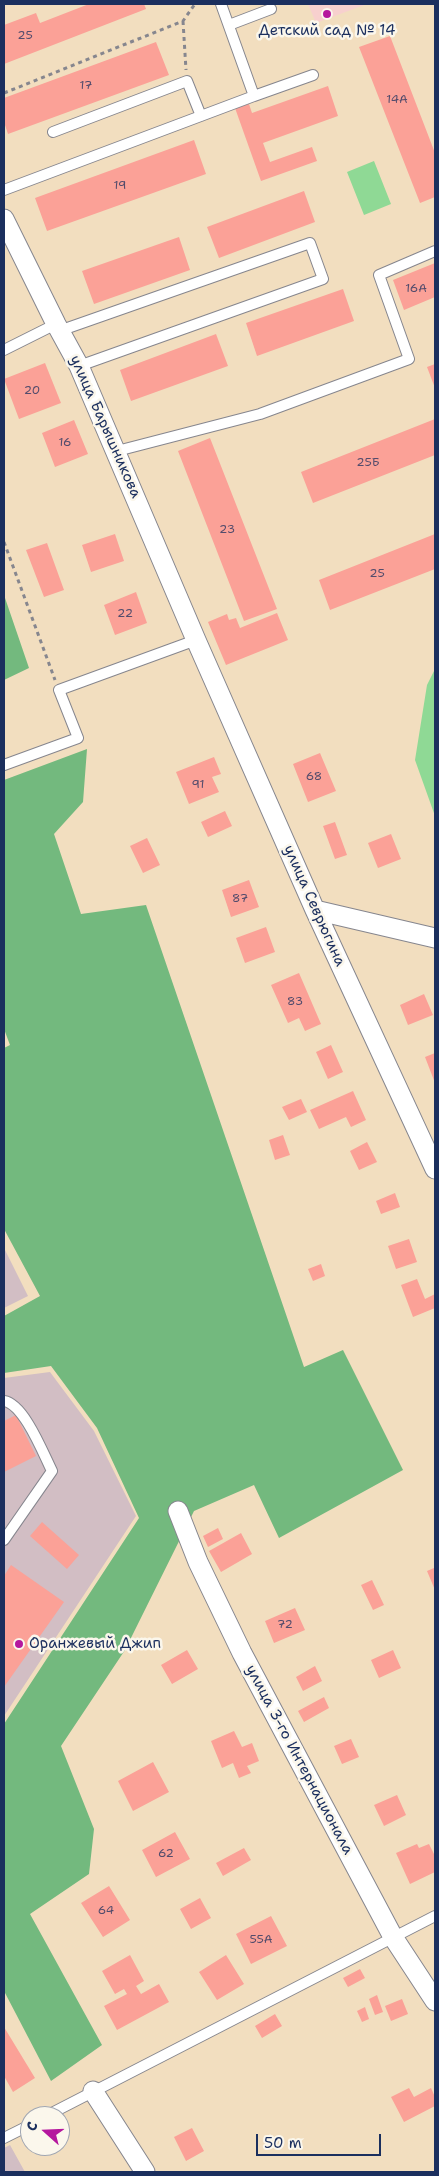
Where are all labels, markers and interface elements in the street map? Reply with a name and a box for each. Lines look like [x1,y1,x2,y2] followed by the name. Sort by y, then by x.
[321,8,333,20] marker: Детский сад № 14
[259,22,395,40] place label: Детский сад № 14
[17,29,33,43] house number: 25
[80,79,92,93] house number: 17
[386,93,408,107] house number: 14А
[114,179,126,193] house number: 19
[405,282,427,296] house number: 16А
[65,353,145,501] street label: улица Барышникова
[24,384,40,398] house number: 20
[58,436,72,450] house number: 16
[356,456,380,470] house number: 25Б
[219,523,235,537] house number: 23
[369,567,385,581] house number: 25
[117,607,133,621] house number: 22
[306,770,322,784] house number: 68
[191,778,205,792] house number: 91
[279,843,349,969] street label: улица Севрюгина
[232,892,248,906] house number: 87
[287,995,303,1009] house number: 83
[277,1618,293,1632] house number: 72
[29,1635,161,1653] place label: Оранжевый Джип
[13,1638,25,1650] marker: Оранжевый Джип
[241,1662,357,1858] street label: улица 3-го Интернационала
[158,1847,174,1861] house number: 62
[98,1904,114,1918] house number: 64
[249,1933,273,1947] house number: 55А
[20,2106,70,2156] north arrow
[22,2119,42,2133] text: С
[259,2124,384,2156] scale bar
[264,2133,302,2153] text: 50 m

